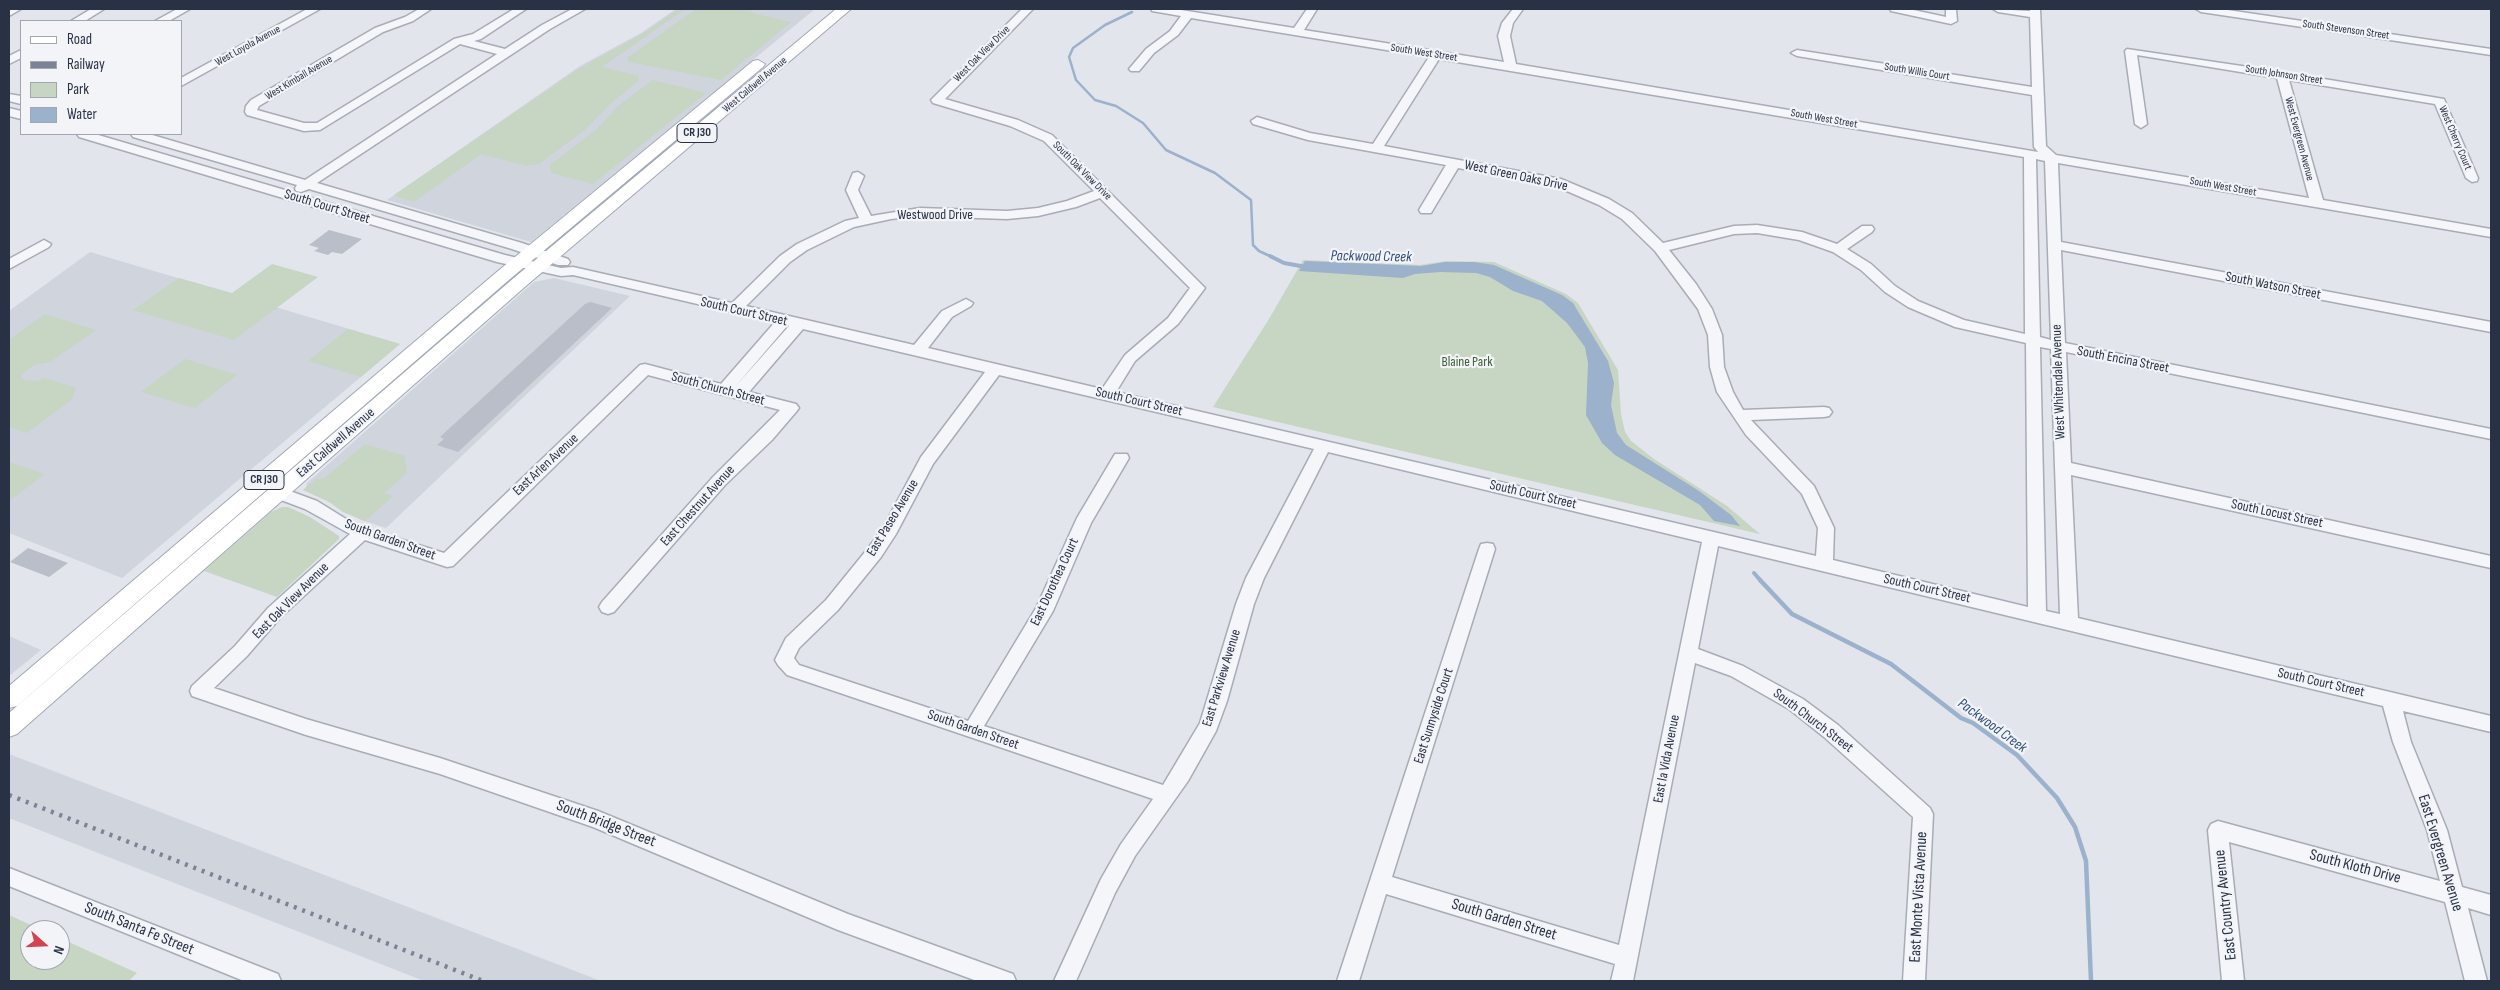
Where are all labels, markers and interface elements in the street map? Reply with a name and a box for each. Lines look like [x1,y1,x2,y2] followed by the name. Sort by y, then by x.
[2302,17,2390,43] street label: South Stevenson Street
[20,20,182,135] legend
[213,23,283,69] street label: West Loyola Avenue
[951,23,1013,85] street label: West Oak View Drive
[67,30,92,49] text: Road
[1390,41,1458,65] street label: South West Street
[263,53,335,103] street label: West Kimball Avenue
[720,54,790,116] street label: West Caldwell Avenue
[67,55,105,74] text: Railway
[1883,60,1951,84] street label: South Willis Court
[2244,62,2324,88] street label: South Johnson Street
[67,80,89,99] text: Park
[2281,96,2317,182] street label: West Evergreen Avenue
[2436,104,2474,172] street label: West Cherry Court
[67,105,97,124] text: Water
[1790,107,1858,131] street label: South West Street
[677,124,717,142] road number: CR J30
[1050,139,1114,203] street label: South Oak View Drive
[1463,157,1569,195] street label: West Green Oaks Drive
[2189,175,2257,199] street label: South West Street
[282,186,372,228] street label: South Court Street
[897,207,973,223] street label: Westwood Drive
[1330,247,1412,267] water label: Packwood Creek
[2224,268,2322,304] street label: South Watson Street
[699,294,789,330] street label: South Court Street
[2049,324,2069,440] street label: West Whitendale Avenue
[2076,343,2170,377] street label: South Encina Street
[1441,354,1493,370] park label: Blaine Park
[669,368,767,410] street label: South Church Street
[1094,384,1184,420] street label: South Court Street
[294,405,378,481] street label: East Caldwell Avenue
[510,430,582,500] street label: East Arlen Avenue
[657,462,739,550] street label: East Chestnut Avenue
[244,470,284,490] road number: CR J30
[864,477,922,559] street label: East Paseo Avenue
[1488,477,1578,513] street label: South Court Street
[2230,496,2324,532] street label: South Locust Street
[342,516,438,564] street label: South Garden Street
[1027,535,1083,629] street label: East Dorothea Court
[249,559,333,643] street label: East Oak View Avenue
[1882,571,1972,607] street label: South Court Street
[1199,627,1245,729] street label: East Parkview Avenue
[2276,665,2366,701] street label: South Court Street
[1411,666,1457,766] street label: East Sunnyside Court
[1770,685,1856,757] street label: South Church Street
[1954,695,2030,757] water label: Packwood Creek
[925,707,1021,753] street label: South Garden Street
[1650,714,1684,804] street label: East la Vida Avenue
[2413,792,2467,914] street label: East Evergreen Avenue
[554,796,658,852] street label: South Bridge Street
[1906,831,1932,963] street label: East Monte Vista Avenue
[2307,846,2403,888] street label: South Kloth Drive
[2211,849,2241,961] street label: East Country Avenue
[1449,895,1559,945] street label: South Garden Street
[81,898,197,960] street label: South Santa Fe Street
[20,920,70,970] north arrow
[49,944,68,956] text: N

